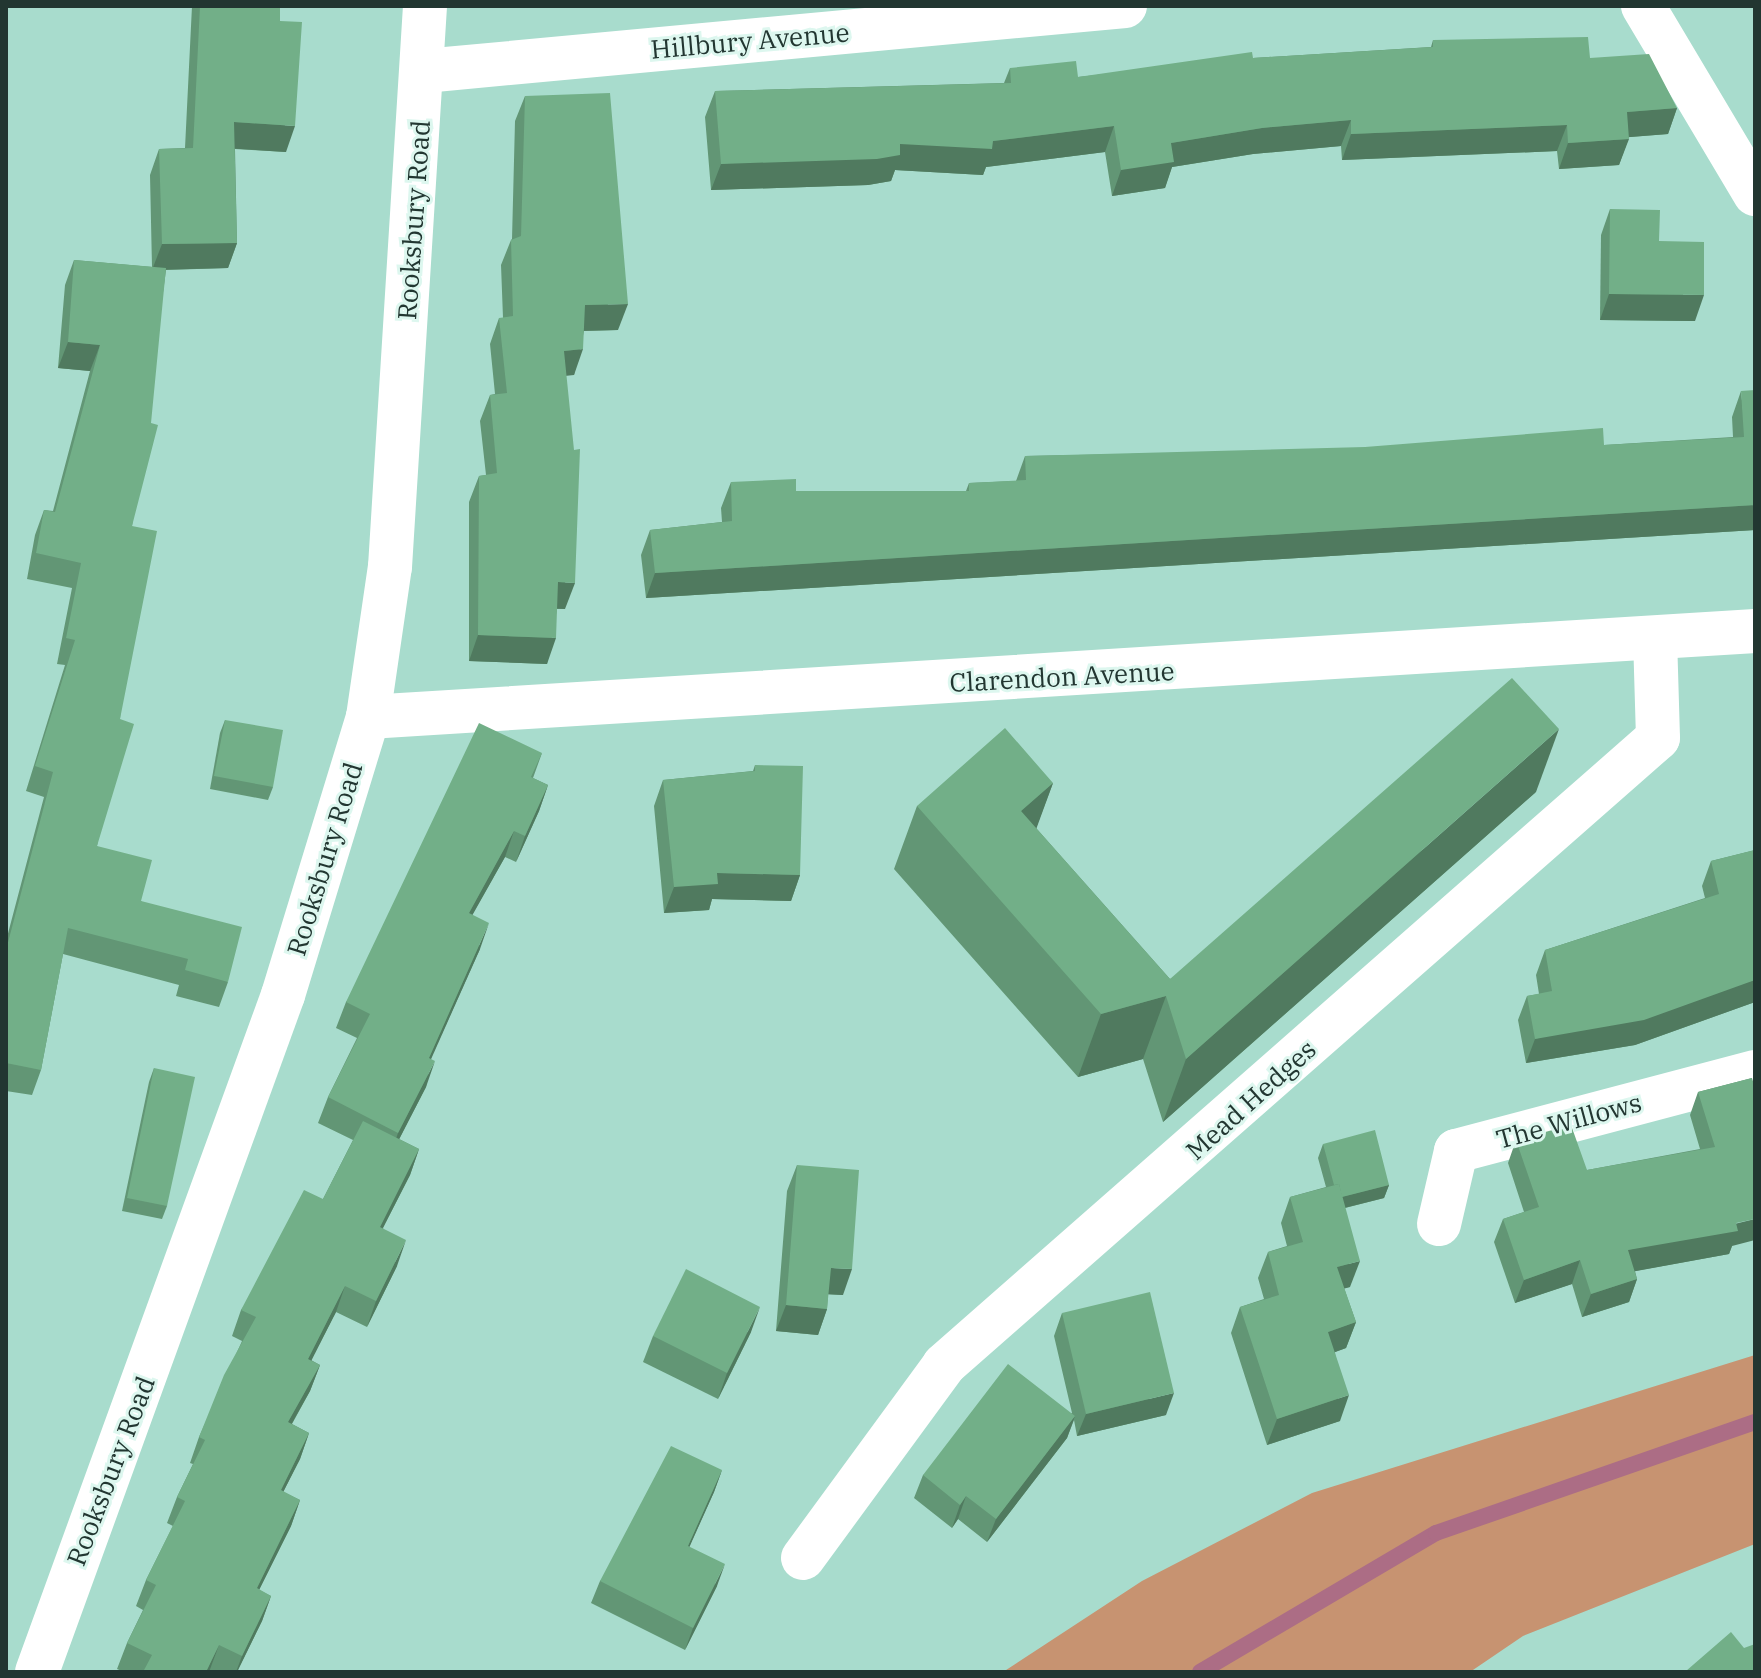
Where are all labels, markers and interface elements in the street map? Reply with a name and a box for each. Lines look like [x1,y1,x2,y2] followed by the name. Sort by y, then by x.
[649,17,851,65] street label: Hillbury Avenue
[391,119,437,321] street label: Rooksbury Road
[949,656,1175,698] street label: Clarendon Avenue
[281,759,369,959] street label: Rooksbury Road
[1180,1034,1322,1166] street label: Mead Hedges
[1493,1087,1645,1155] street label: The Willows
[61,1372,161,1570] street label: Rooksbury Road

